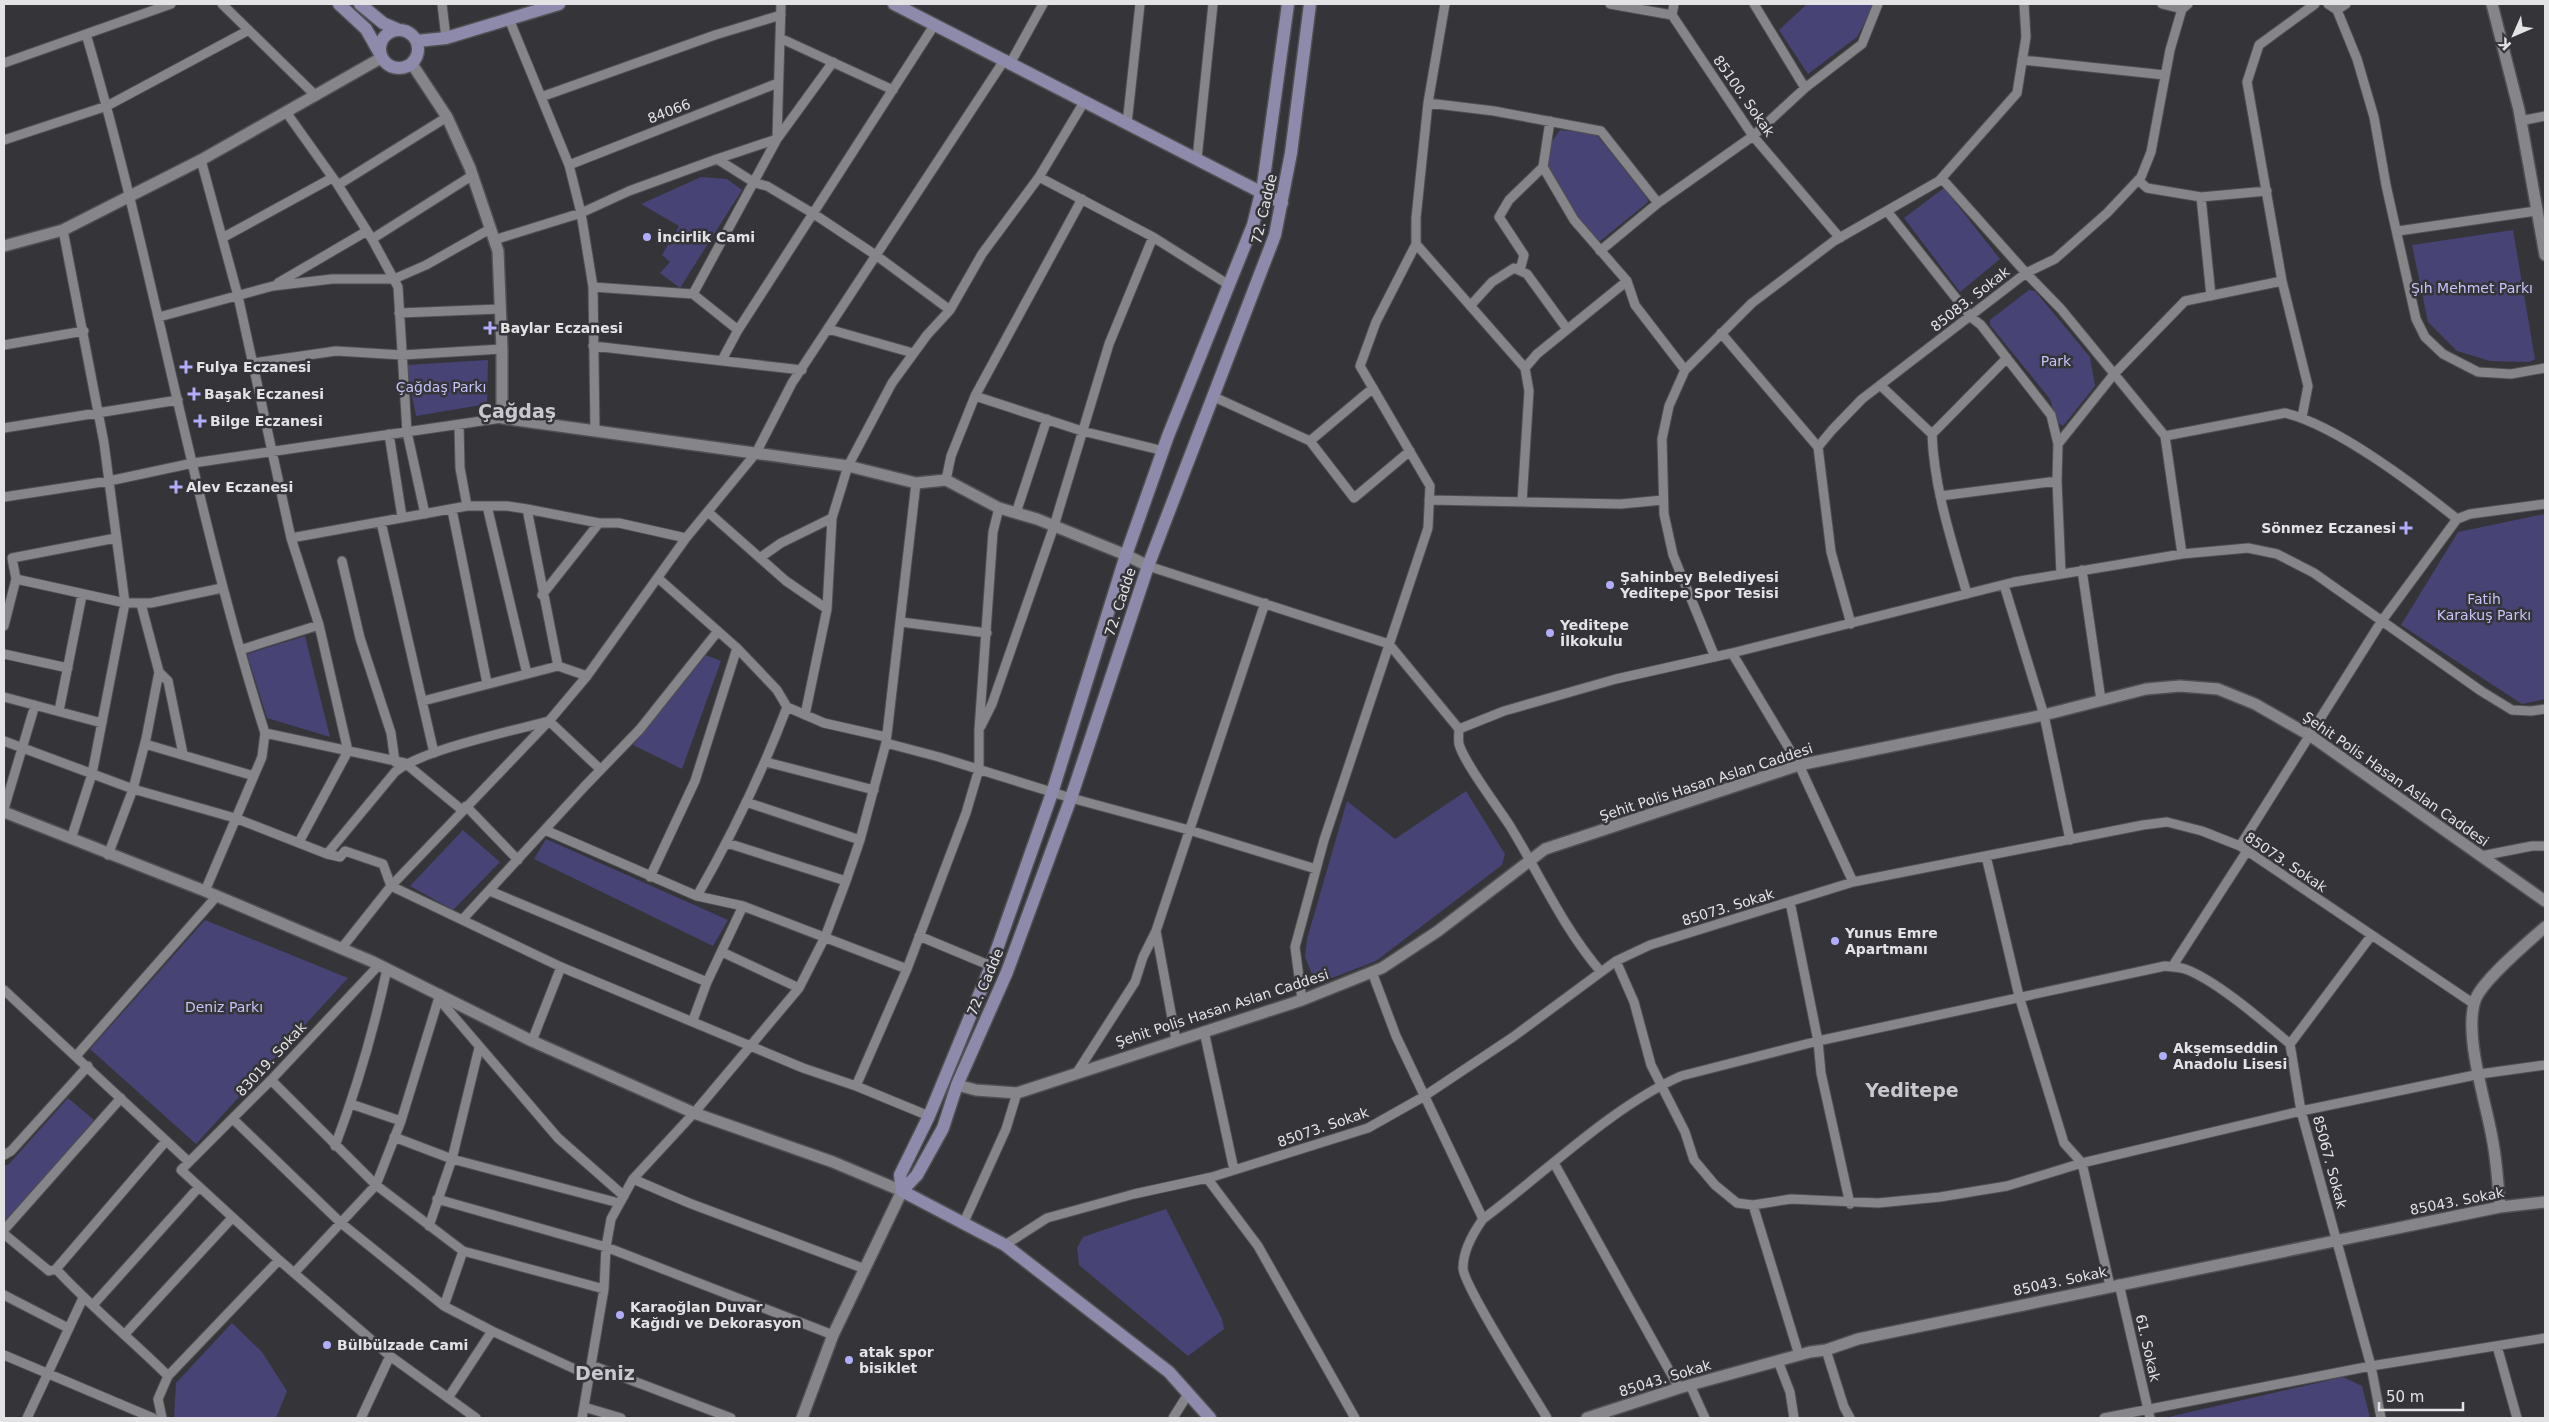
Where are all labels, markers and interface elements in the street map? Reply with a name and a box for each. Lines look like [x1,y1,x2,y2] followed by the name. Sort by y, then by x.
[2489,10,2539,60] north arrow
[2495,34,2514,54] text: K
[1710,52,1778,140] street label: 85100. Sokak
[645,96,693,126] street label: 84066
[1248,172,1280,246] street label: 72. Cadde
[657,229,755,245] place label: İncirlik Cami
[641,231,653,243] marker: İncirlik Cami
[1927,263,2013,335] street label: 85083. Sokak
[2411,280,2533,296] park label: Şıh Mehmet Parkı
[500,320,623,336] place label: Baylar Eczanesi
[484,322,496,334] marker: Baylar Eczanesi
[2041,353,2072,369] park label: Park
[196,359,311,375] place label: Fulya Eczanesi
[180,361,192,373] marker: Fulya Eczanesi
[396,379,486,395] park label: Çağdaş Parkı
[204,386,324,402] place label: Başak Eczanesi
[188,388,200,400] marker: Başak Eczanesi
[478,400,556,422] district label: Çağdaş
[210,413,323,429] place label: Bilge Eczanesi
[194,415,206,427] marker: Bilge Eczanesi
[186,479,293,495] place label: Alev Eczanesi
[170,481,182,493] marker: Alev Eczanesi
[2261,520,2396,536] place label: Sönmez Eczanesi
[2400,522,2412,534] marker: Sönmez Eczanesi
[1101,566,1139,638] street label: 72. Cadde
[1619,569,1779,601] place label: Şahinbey Belediyesi Yeditepe Spor Tesisi
[1604,579,1616,591] marker: Şahinbey Belediyesi Yeditepe Spor Tesisi
[2437,591,2531,623] park label: Fatih Karakuş Parkı
[1559,617,1629,649] place label: Yeditepe İlkokulu
[1544,627,1556,639] marker: Yeditepe İlkokulu
[2300,708,2492,850] street label: Şehit Polis Hasan Aslan Caddesi
[1597,740,1815,824] street label: Şehit Polis Hasan Aslan Caddesi
[2242,829,2331,896] street label: 85073. Sokak
[1680,885,1777,929] street label: 85073. Sokak
[1844,925,1938,957] place label: Yunus Emre Apartmanı
[1829,935,1841,947] marker: Yunus Emre Apartmanı
[964,946,1006,1018] street label: 72. Cadde
[1113,966,1331,1050] street label: Şehit Polis Hasan Aslan Caddesi
[185,999,263,1015] park label: Deniz Parkı
[233,1018,310,1099] street label: 83019. Sokak
[2173,1040,2287,1072] place label: Akşemseddin Anadolu Lisesi
[2157,1050,2169,1062] marker: Akşemseddin Anadolu Lisesi
[1864,1079,1959,1101] district label: Yeditepe
[1275,1104,1372,1150] street label: 85073. Sokak
[2310,1114,2350,1211] street label: 85067. Sokak
[2409,1184,2506,1218] street label: 85043. Sokak
[2012,1263,2109,1299] street label: 85043. Sokak
[630,1299,801,1331] place label: Karaoğlan Duvar Kağıdı ve Dekorasyon
[614,1309,626,1321] marker: Karaoğlan Duvar Kağıdı ve Dekorasyon
[2132,1313,2164,1384] street label: 61. Sokak
[337,1337,468,1353] place label: Bülbülzade Cami
[321,1339,333,1351] marker: Bülbülzade Cami
[859,1344,934,1376] place label: atak spor bisiklet
[843,1354,855,1366] marker: atak spor bisiklet
[1617,1356,1714,1400] street label: 85043. Sokak
[575,1362,635,1384] district label: Deniz
[2379,1380,2463,1412] scale bar
[2386,1388,2424,1406] text: 50 m

